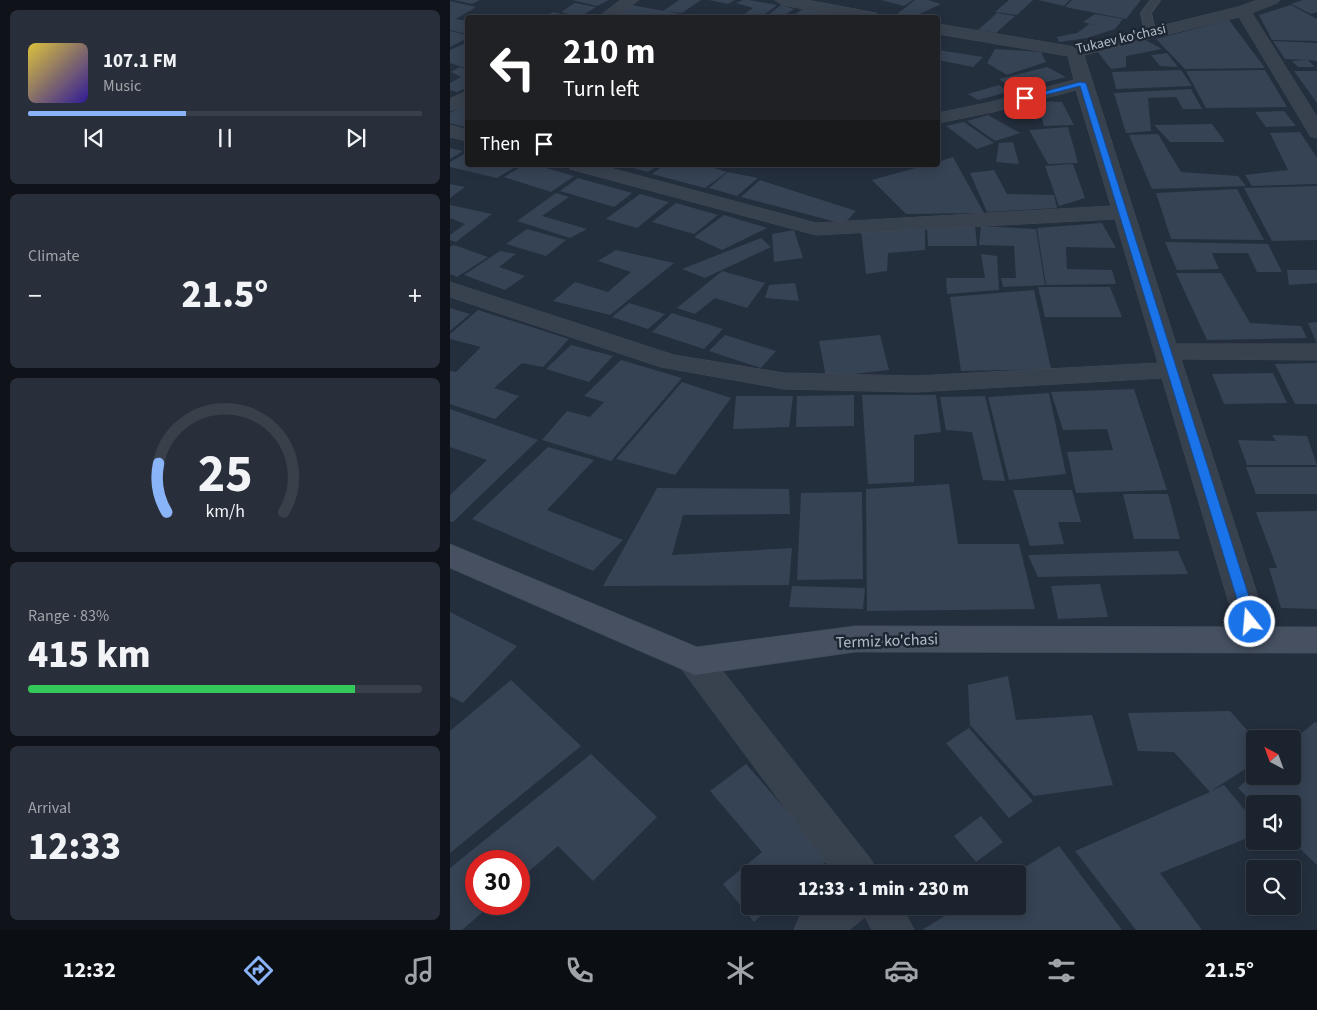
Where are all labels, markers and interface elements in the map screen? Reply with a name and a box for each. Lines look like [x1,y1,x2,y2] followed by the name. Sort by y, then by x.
[1074,19,1168,59] street label: Tukaev ko'chasi
[563,27,655,77] text: 210 m
[480,35,545,100] icon: left
[103,48,177,75] text: 107.1 FM
[563,73,639,105] text: Turn left
[103,75,141,97] text: Music
[1004,77,1046,119] pin
[1011,84,1039,112] icon: arrive
[80,124,108,152] icon: previous
[211,124,239,152] icon: pause
[342,124,370,152] icon: next
[530,130,558,158] icon: arrive
[480,131,520,158] text: Then
[28,245,79,267] text: Climate
[182,268,268,322] text: 21.5°
[28,276,42,316] text: −
[408,276,422,316] text: +
[198,438,252,512] text: 25
[205,499,245,524] text: km/h
[1223,595,1275,647] position arrow
[28,605,109,627] text: Range · 83%
[28,628,150,682] text: 415 km
[836,628,938,654] street label: Termiz ko'chasi
[1246,730,1301,785] north arrow
[1246,730,1301,915] map controls
[1246,795,1301,850] button: sound
[28,797,71,819] text: Arrival
[28,820,121,874] text: 12:33
[465,850,530,915] speed limit sign: 30
[1246,860,1301,915] button: search
[798,876,969,903] text: 12:33 · 1 min · 230 m
[241,953,276,988] icon: directions
[402,953,437,988] icon: music
[562,953,597,988] icon: phone
[723,953,758,988] icon: climate
[884,953,919,988] icon: car
[1044,953,1079,988] icon: filters
[63,954,116,986] text: 12:32
[1205,954,1254,986] text: 21.5°

